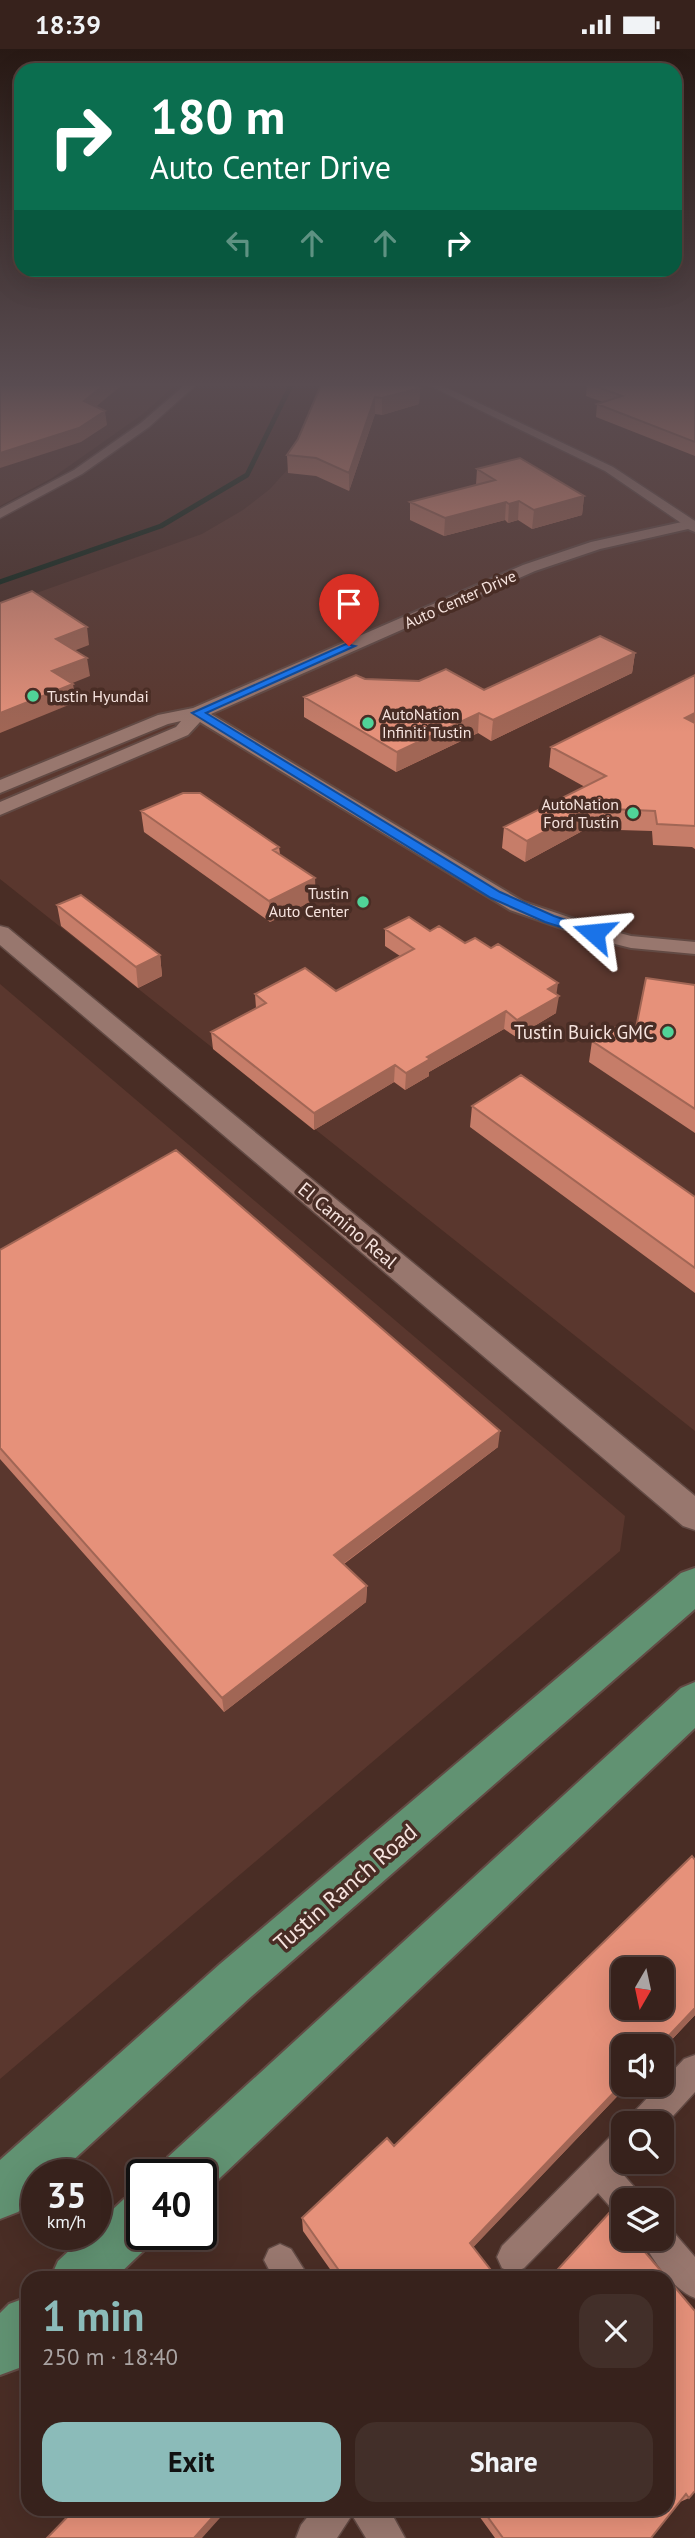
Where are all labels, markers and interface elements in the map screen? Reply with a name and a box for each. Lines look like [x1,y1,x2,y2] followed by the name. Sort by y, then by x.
[35,8,101,41] text: 18:39
[150,84,285,148] text: 180 m
[35,91,126,182] icon: right
[150,146,391,188] text: Auto Center Drive
[220,224,258,262] icon: left
[293,224,331,262] icon: ahead
[366,224,404,262] icon: ahead
[439,224,477,262] icon: right
[401,565,519,633] street label: Auto Center Drive
[319,574,379,646] pin
[330,585,368,623] icon: arrive
[47,686,149,706] place label: Tustin Hyundai
[25,688,41,704] marker: Tustin Hyundai
[382,704,472,742] place label: AutoNation Infiniti Tustin
[360,715,376,731] marker: AutoNation Infiniti Tustin
[541,794,619,832] place label: AutoNation Ford Tustin
[625,805,641,821] marker: AutoNation Ford Tustin
[269,883,350,921] place label: Tustin Auto Center
[355,894,371,910] marker: Tustin Auto Center
[557,896,631,970] position arrow
[514,1020,654,1044] place label: Tustin Buick GMC
[660,1024,676,1040] marker: Tustin Buick GMC
[294,1177,403,1274] street label: El Camino Real
[267,1817,423,1957] street label: Tustin Ranch Road
[611,1957,674,2019] north arrow
[611,1957,674,2251] map controls
[611,2034,674,2097] button: sound
[611,2111,674,2174] button: search
[126,2159,217,2250] speed limit sign: 40
[47,2172,86,2218] text: 35
[611,2188,674,2251] button: layers
[47,2210,86,2233] text: km/h
[42,2288,144,2343] text: 1 min
[579,2294,653,2368] button: close
[42,2342,178,2371] text: 250 m · 18:40
[42,2422,341,2502] button: Exit
[355,2422,653,2502] button: Share

